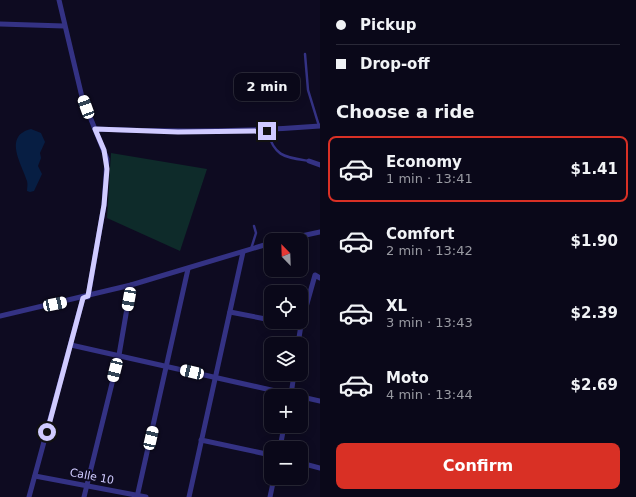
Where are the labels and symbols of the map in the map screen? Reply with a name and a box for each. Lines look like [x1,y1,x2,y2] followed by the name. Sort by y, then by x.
[234,73,300,101] callout: 2 min
[76,94,96,120] car
[258,122,276,140] route end
[264,233,308,277] north arrow
[121,286,137,312] car
[42,296,68,312] car
[106,357,124,383] car
[179,363,205,381] car
[38,423,56,441] route start
[142,425,160,451] car
[69,466,115,487] street label: Calle 10

